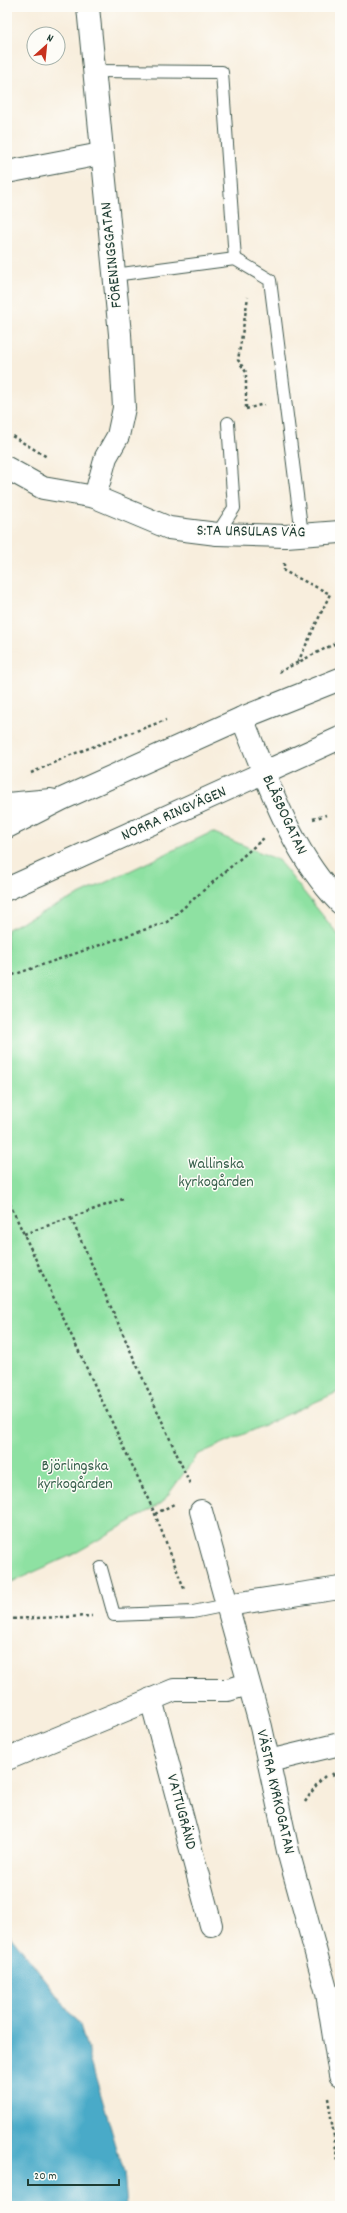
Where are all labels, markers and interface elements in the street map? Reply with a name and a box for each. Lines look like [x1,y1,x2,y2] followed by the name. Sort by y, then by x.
[26,26,66,66] north arrow
[44,31,56,47] text: N
[95,201,129,309] street label: FÖRENINGSGATAN
[196,520,306,544] street label: S:TA URSULAS VÄG
[255,771,313,859] street label: BLÅSBOGATAN
[118,780,230,847] street label: NORRA RINGVÄGEN
[178,1153,254,1194] park label: Wallinska kyrkogården
[37,1455,113,1496] park label: Björlingska kyrkogården
[249,1727,301,1857] street label: VÄSTRA KYRKOGATAN
[160,1772,202,1852] street label: VATTUGRÄND
[28,2161,119,2187] scale bar
[34,2168,57,2185] text: 20 m

